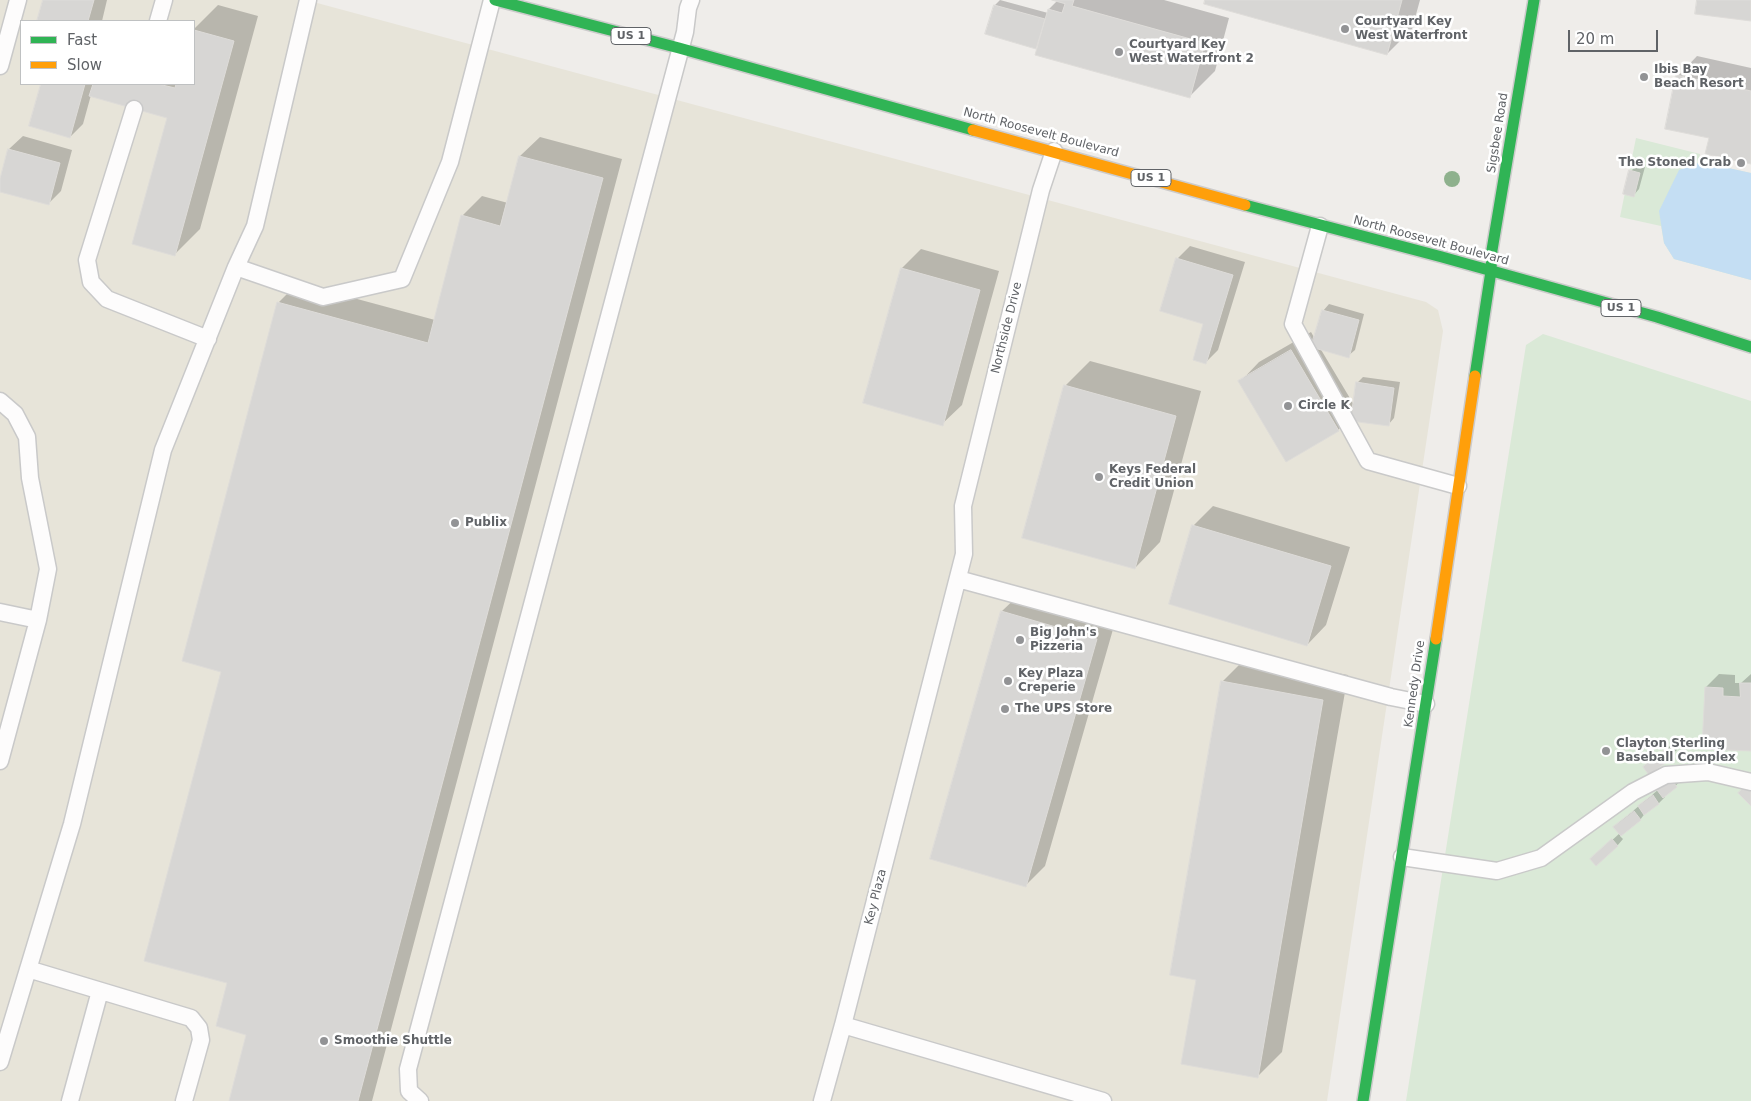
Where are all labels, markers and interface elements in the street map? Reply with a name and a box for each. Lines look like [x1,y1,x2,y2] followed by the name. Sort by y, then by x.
[1355,15,1467,43] place label: Courtyard Key West Waterfront
[20,20,195,85] legend
[1571,20,1661,52] scale bar
[1339,23,1351,35] marker: Courtyard Key West Waterfront
[611,28,651,44] road number: US 1
[1576,30,1614,48] text: 20 m
[67,31,97,49] text: Fast
[1129,38,1254,66] place label: Courtyard Key West Waterfront 2
[1113,46,1125,58] marker: Courtyard Key West Waterfront 2
[67,56,102,74] text: Slow
[1654,63,1744,91] place label: Ibis Bay Beach Resort
[1638,71,1650,83] marker: Ibis Bay Beach Resort
[1485,92,1511,174] street label: Sigsbee Road
[962,105,1120,161] street label: North Roosevelt Boulevard
[1618,156,1731,170] place label: The Stoned Crab
[1735,157,1747,169] marker: The Stoned Crab
[1131,170,1171,187] road number: US 1
[1352,213,1510,269] street label: North Roosevelt Boulevard
[989,281,1025,375] street label: Northside Drive
[1601,300,1641,316] road number: US 1
[1298,399,1350,413] place label: Circle K
[1282,400,1294,412] marker: Circle K
[1109,463,1196,491] place label: Keys Federal Credit Union
[1093,471,1105,483] marker: Keys Federal Credit Union
[465,516,507,530] place label: Publix
[449,517,461,529] marker: Publix
[1030,626,1097,654] place label: Big John's Pizzeria
[1014,634,1026,646] marker: Big John's Pizzeria
[1402,640,1428,728] street label: Kennedy Drive
[1018,667,1083,695] place label: Key Plaza Creperie
[1002,675,1014,687] marker: Key Plaza Creperie
[1015,702,1112,716] place label: The UPS Store
[999,703,1011,715] marker: The UPS Store
[1616,737,1736,765] place label: Clayton Sterling Baseball Complex
[1600,745,1612,757] marker: Clayton Sterling Baseball Complex
[862,868,890,926] street label: Key Plaza
[334,1034,452,1048] place label: Smoothie Shuttle
[318,1035,330,1047] marker: Smoothie Shuttle

